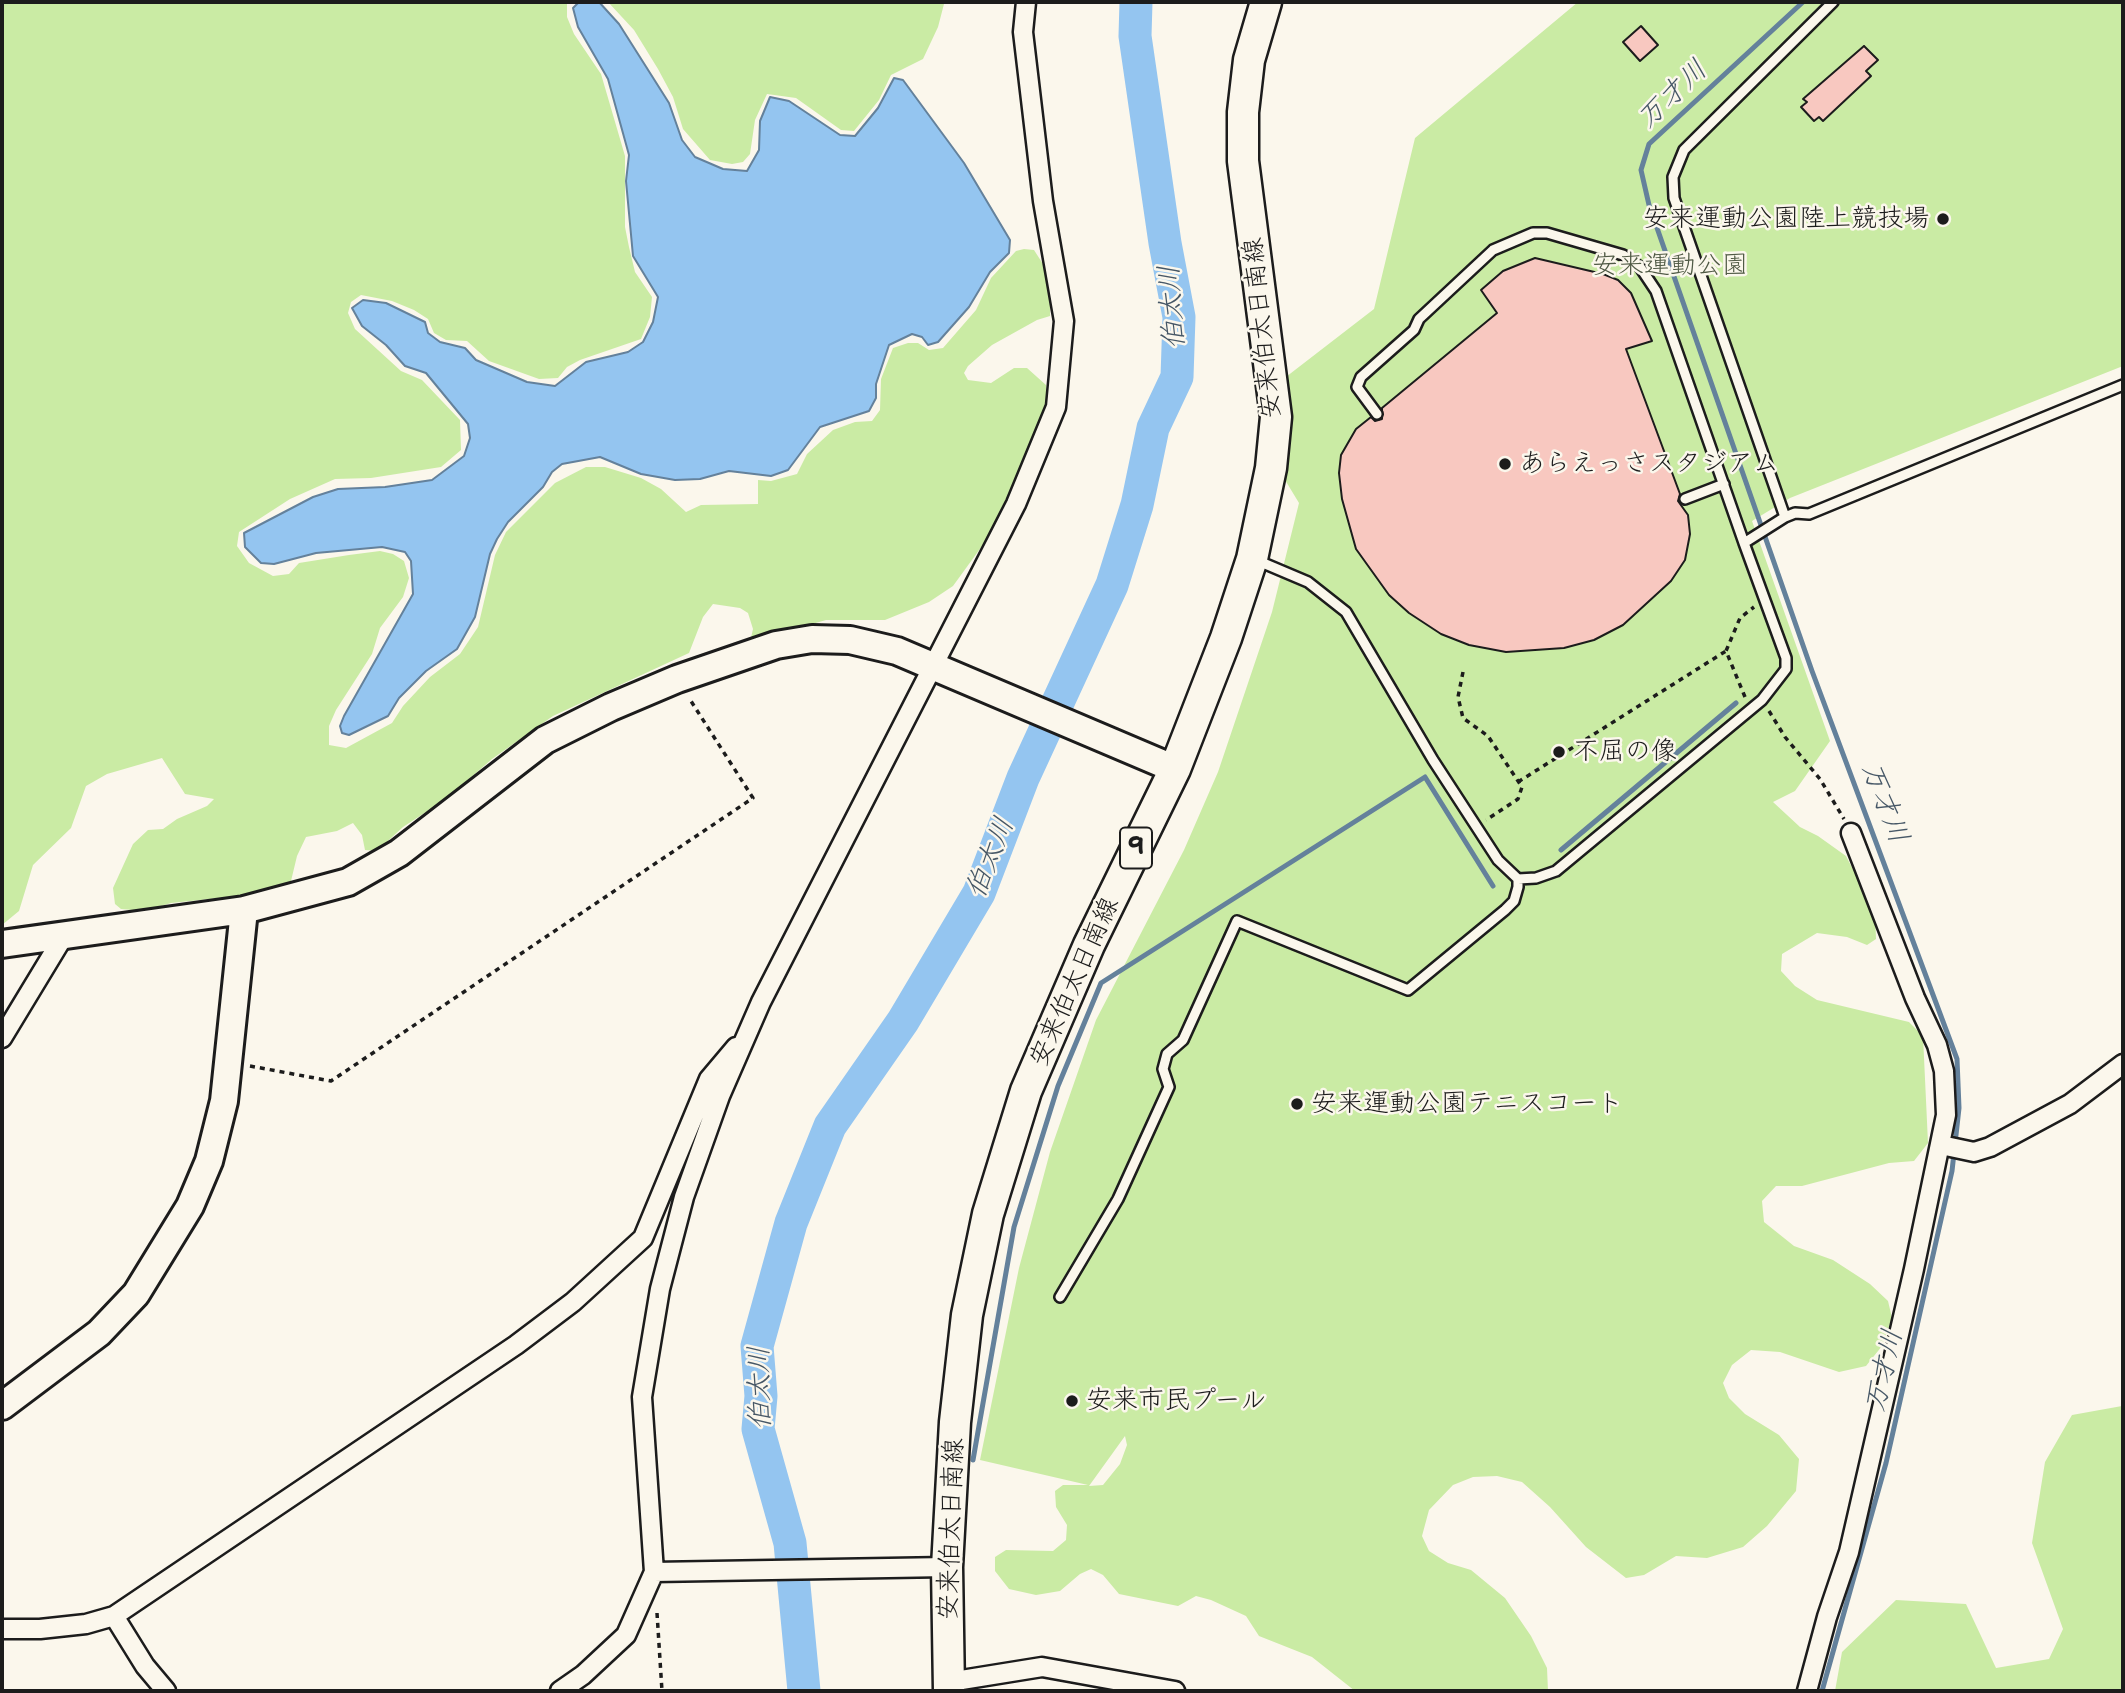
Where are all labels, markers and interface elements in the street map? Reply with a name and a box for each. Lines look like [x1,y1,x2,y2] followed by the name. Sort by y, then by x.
[1631,54,1715,136] water label: 万才川
[1643,203,1929,235] place label: 安来運動公園陸上競技場
[1935,211,1951,227] marker: 安来運動公園陸上競技場
[1238,236,1288,420] street label: 安来伯太日南線
[1592,250,1748,282] park label: 安来運動公園
[1153,264,1193,350] water label: 伯太川
[1519,448,1779,480] place label: あらえっさスタジアム
[1497,456,1513,472] marker: あらえっさスタジアム
[1573,736,1677,768] place label: 不屈の像
[1551,744,1567,760] marker: 不屈の像
[1853,758,1915,848] water label: 万才川
[960,813,1022,903] water label: 伯太川
[1120,828,1152,868] road number: 9
[1024,893,1126,1071] street label: 安来伯太日南線
[1311,1088,1623,1120] place label: 安来運動公園テニスコート
[1289,1096,1305,1112] marker: 安来運動公園テニスコート
[1859,1326,1911,1416] water label: 万才川
[743,1346,779,1430] water label: 伯太川
[1086,1385,1266,1417] place label: 安来市民プール
[1064,1393,1080,1409] marker: 安来市民プール
[933,1438,971,1620] street label: 安来伯太日南線

